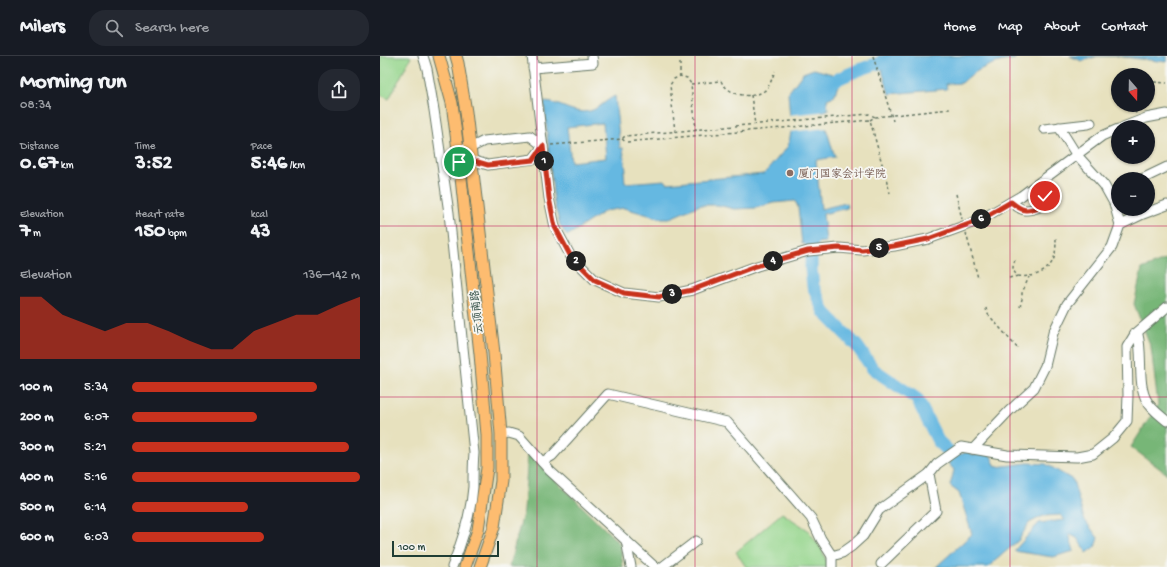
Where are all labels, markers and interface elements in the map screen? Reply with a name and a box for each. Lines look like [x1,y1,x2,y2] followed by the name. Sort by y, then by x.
[89,10,369,46] search box
[20,16,65,39] text: Milers
[103,17,125,39] icon: search
[135,19,209,37] text: Search here
[944,19,976,36] text: Home
[998,19,1022,36] text: Map
[1044,19,1080,36] text: About
[1102,19,1147,36] text: Contact
[1111,68,1155,112] north arrow
[1111,68,1155,216] map controls
[318,69,360,111] button: share
[20,70,126,96] text: Morning run
[20,98,51,113] text: 08:34
[1111,120,1155,164] button: +
[20,141,59,153] text: Distance
[135,141,155,153] text: Time
[251,141,272,153] text: Pace
[442,145,476,179] pin
[448,151,470,173] icon: arrive
[534,151,554,171] pin: 1
[20,153,58,176] text: 0.67
[135,153,172,176] text: 3:52
[251,153,287,176] text: 5:46
[542,155,546,167] text: 1
[58,160,74,172] text: km
[287,160,305,172] text: /km
[798,167,886,181] place label: 厦门国家会计学院
[785,168,795,178] marker: 厦门国家会计学院
[1111,172,1155,216] button: −
[1028,179,1062,213] pin
[1034,185,1056,207] icon: check
[20,209,64,221] text: Elevation
[135,209,185,221] text: Heart rate
[251,209,268,221] text: kcal
[971,209,991,229] pin: 6
[978,213,984,225] text: 6
[20,221,30,244] text: 7
[135,221,165,244] text: 150
[251,221,271,244] text: 43
[30,228,41,240] text: m
[165,228,187,240] text: bpm
[869,238,889,258] pin: 5
[876,242,882,254] text: 5
[566,251,586,271] pin: 2
[763,251,783,271] pin: 4
[573,255,579,267] text: 2
[770,255,776,267] text: 4
[20,268,72,283] text: Elevation
[303,268,360,283] text: 136–142 m
[662,284,682,304] pin: 3
[669,288,675,300] text: 3
[468,289,486,335] street label: 云顶南路
[20,380,52,395] text: 100 m
[84,380,108,395] text: 5:34
[20,410,53,425] text: 200 m
[84,410,109,425] text: 6:07
[20,440,54,455] text: 300 m
[84,440,107,455] text: 5:21
[20,470,53,485] text: 400 m
[84,470,107,485] text: 5:16
[20,500,54,515] text: 500 m
[84,500,106,515] text: 6:14
[20,530,54,545] text: 600 m
[84,530,109,545] text: 6:03
[392,539,499,558] scale bar
[398,542,425,554] text: 100 m

